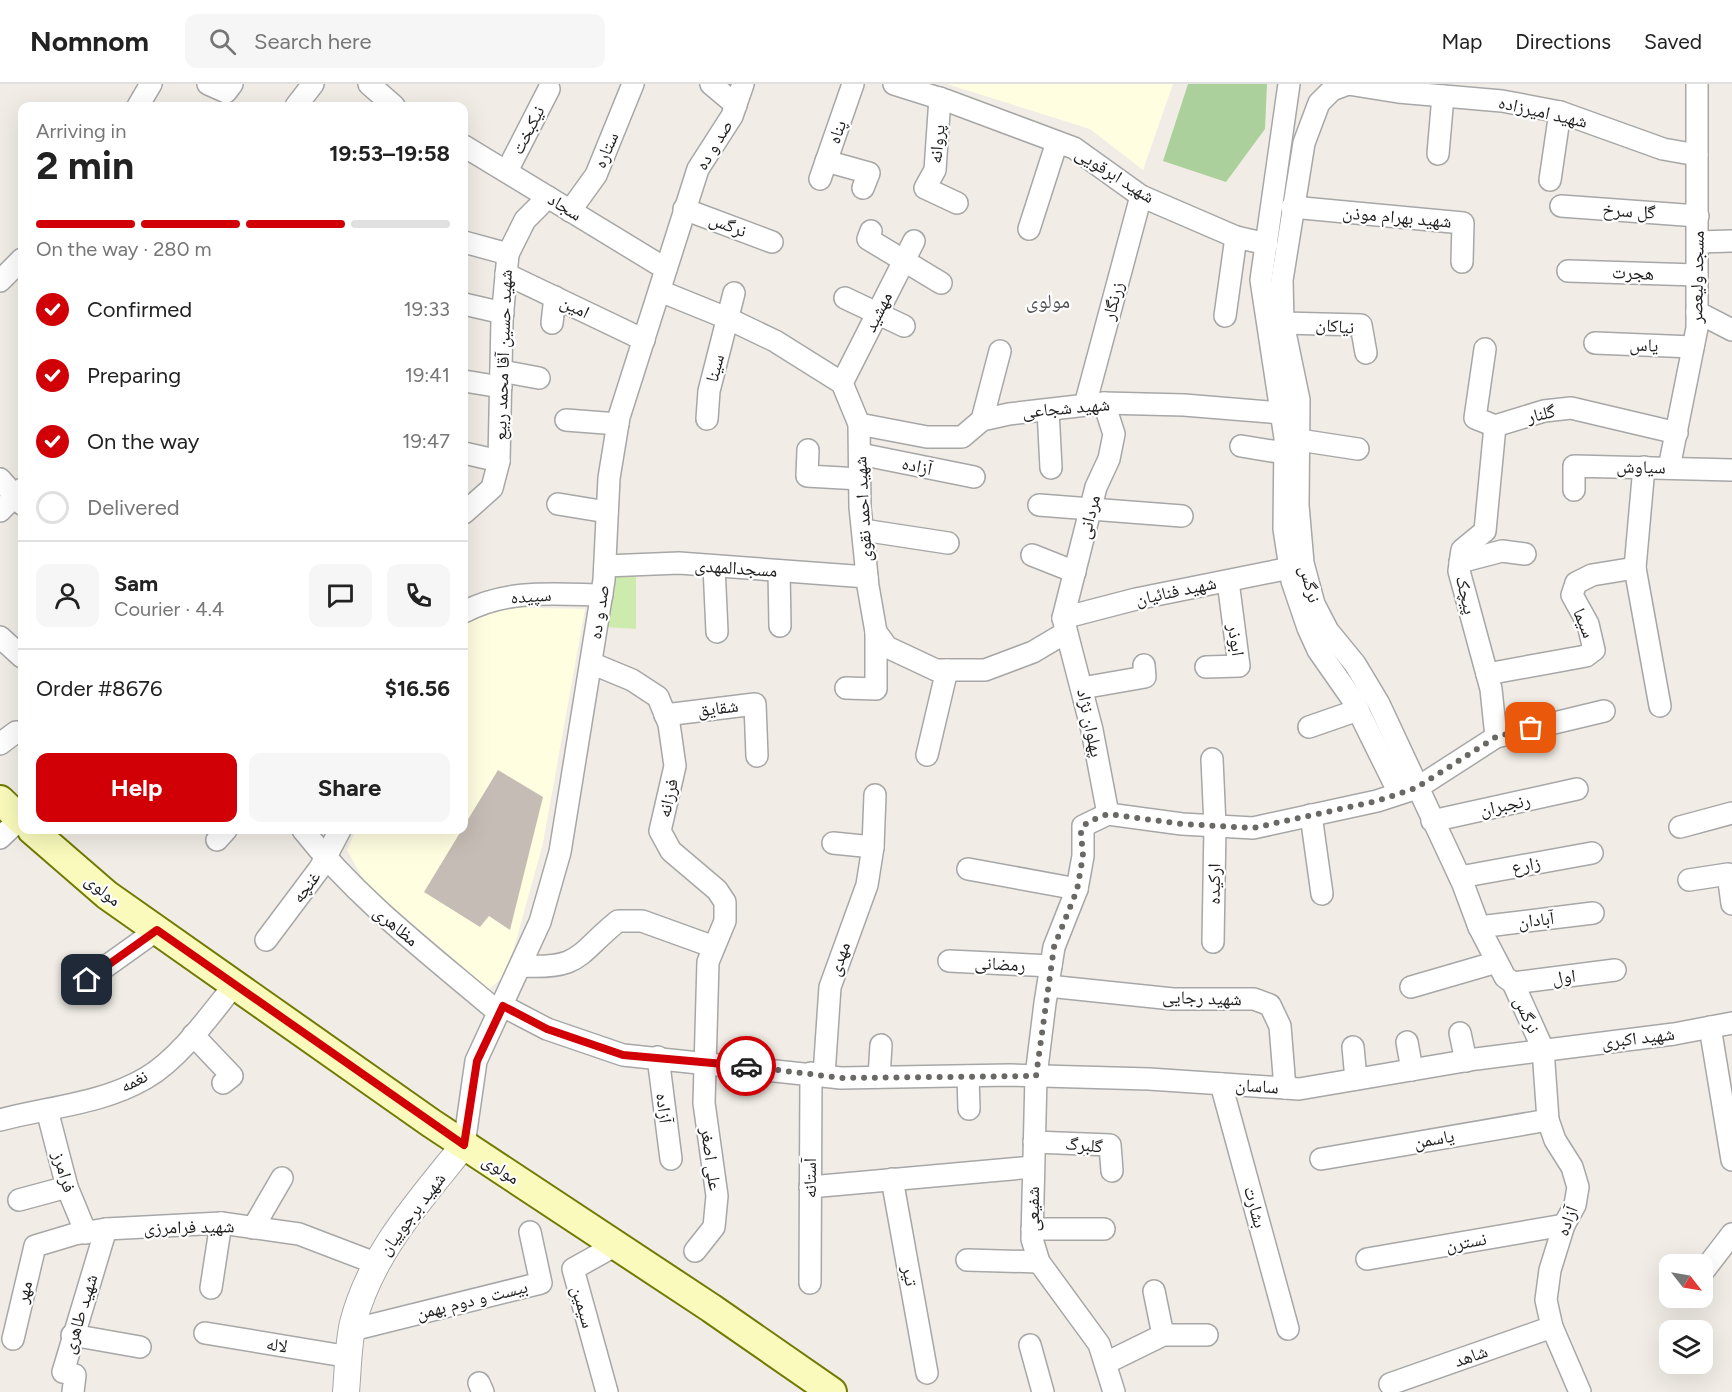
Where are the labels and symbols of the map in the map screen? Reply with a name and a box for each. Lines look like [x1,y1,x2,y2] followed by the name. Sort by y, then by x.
[1496,91,1590,133] street label: شهید امیرزاده
[506,102,550,158] street label: نیکبخت
[690,116,738,174] street label: صد و ده
[823,117,851,147] street label: پناه
[924,123,950,165] street label: پروانه
[589,129,623,171] street label: ستاره
[1071,142,1159,208] street label: شهید ابرقویی
[544,188,586,226] street label: سجاد
[1602,198,1657,225] street label: گل سرخ
[1341,201,1452,234] street label: شهید بهرام موذن
[706,208,750,242] street label: نرگس
[1685,231,1709,324] street label: مسجد ولیعصر
[1611,261,1655,285] street label: هجرت
[489,269,518,441] street label: شهید حسین آقا محمد ربیع
[1097,279,1129,323] street label: زرنگار
[859,288,897,336] street label: مهشید
[1026,289,1070,313] district label: مولوی
[557,291,593,323] street label: امین
[1315,313,1355,339] street label: نیاکان
[1629,334,1659,356] street label: یاس
[701,352,729,384] street label: سینا
[1021,393,1111,423] street label: شهید شجاعی
[1524,400,1558,428] street label: گلنار
[900,452,935,480] street label: آزاده
[849,456,877,562] street label: شهید احمد نقوی
[1616,456,1666,478] street label: سیاوش
[1073,493,1105,541] street label: مردانی
[694,554,778,582] street label: مسجدالمهدی
[1294,563,1326,605] street label: نرگس
[1134,572,1218,610] street label: شهید فنائیان
[1451,574,1481,616] street label: پیچک
[584,583,614,641] street label: صد و ده
[510,584,552,609] street label: سپیده
[1568,605,1600,641] street label: سیما
[1223,622,1249,657] street label: ابوذر
[1072,687,1108,759] street label: پهلوان نژاد
[696,695,740,721] street label: شقایق
[1505,702,1556,753] pin
[653,776,683,820] street label: فرزانه
[1478,789,1532,821] street label: رنجبران
[1510,852,1542,878] street label: زارع
[1203,863,1225,905] street label: ارکیده
[287,867,325,907] street label: غنچه
[81,869,125,911] street label: مولوی
[369,901,423,951] street label: مظاهری
[1517,907,1556,933] street label: آبادان
[823,939,855,979] street label: مهدی
[974,952,1026,976] street label: رمضانی
[61,954,112,1005] pin
[1551,965,1577,989] street label: اول
[1162,986,1242,1010] street label: شهید رجایی
[1509,993,1545,1037] street label: نرگس
[1600,1023,1676,1053] street label: شهید اکبری
[716,1036,776,1096] courier
[117,1065,151,1097] street label: نغمه
[1235,1074,1279,1098] street label: ساسان
[651,1092,677,1125] street label: آزاده
[696,1125,726,1192] street label: علی اصغر
[1412,1125,1456,1153] street label: یاسمن
[1064,1132,1104,1158] street label: گلبرگ
[47,1148,80,1195] street label: فرامرز
[478,1149,524,1189] street label: مولوی
[799,1157,821,1198] street label: آستانه
[374,1168,450,1260] street label: شهید برجوییان
[1239,1184,1271,1230] street label: بشارت
[1022,1186,1044,1232] street label: شفیعی
[1551,1203,1583,1239] street label: آزاده
[143,1215,235,1239] street label: شهید فرامرزی
[1444,1228,1488,1256] street label: نسترن
[1659,1254,1713,1308] north arrow
[897,1263,923,1288] street label: تیر
[57,1272,103,1356] street label: شهید طاهری
[414,1275,530,1325] street label: بیست و دوم بهمن
[11,1279,37,1306] street label: مهر
[567,1283,599,1331] street label: سیمین
[265,1332,289,1358] street label: لاله
[1451,1340,1491,1372] street label: شاهد

